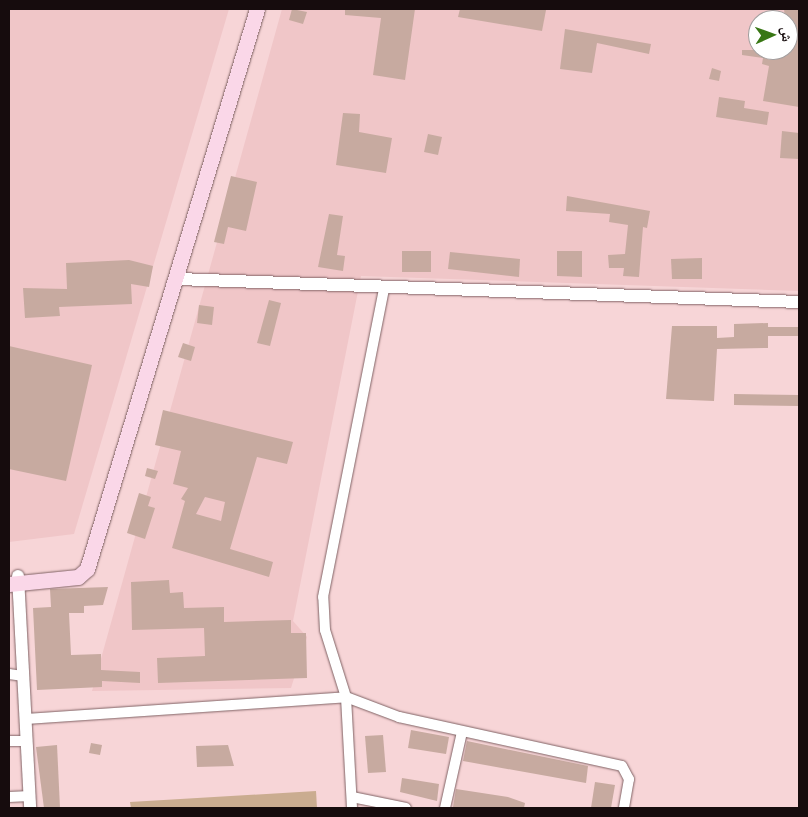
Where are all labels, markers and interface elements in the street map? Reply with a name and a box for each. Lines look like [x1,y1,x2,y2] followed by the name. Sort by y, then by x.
[748,10,798,60] north arrow
[778,27,796,42] text: ش

